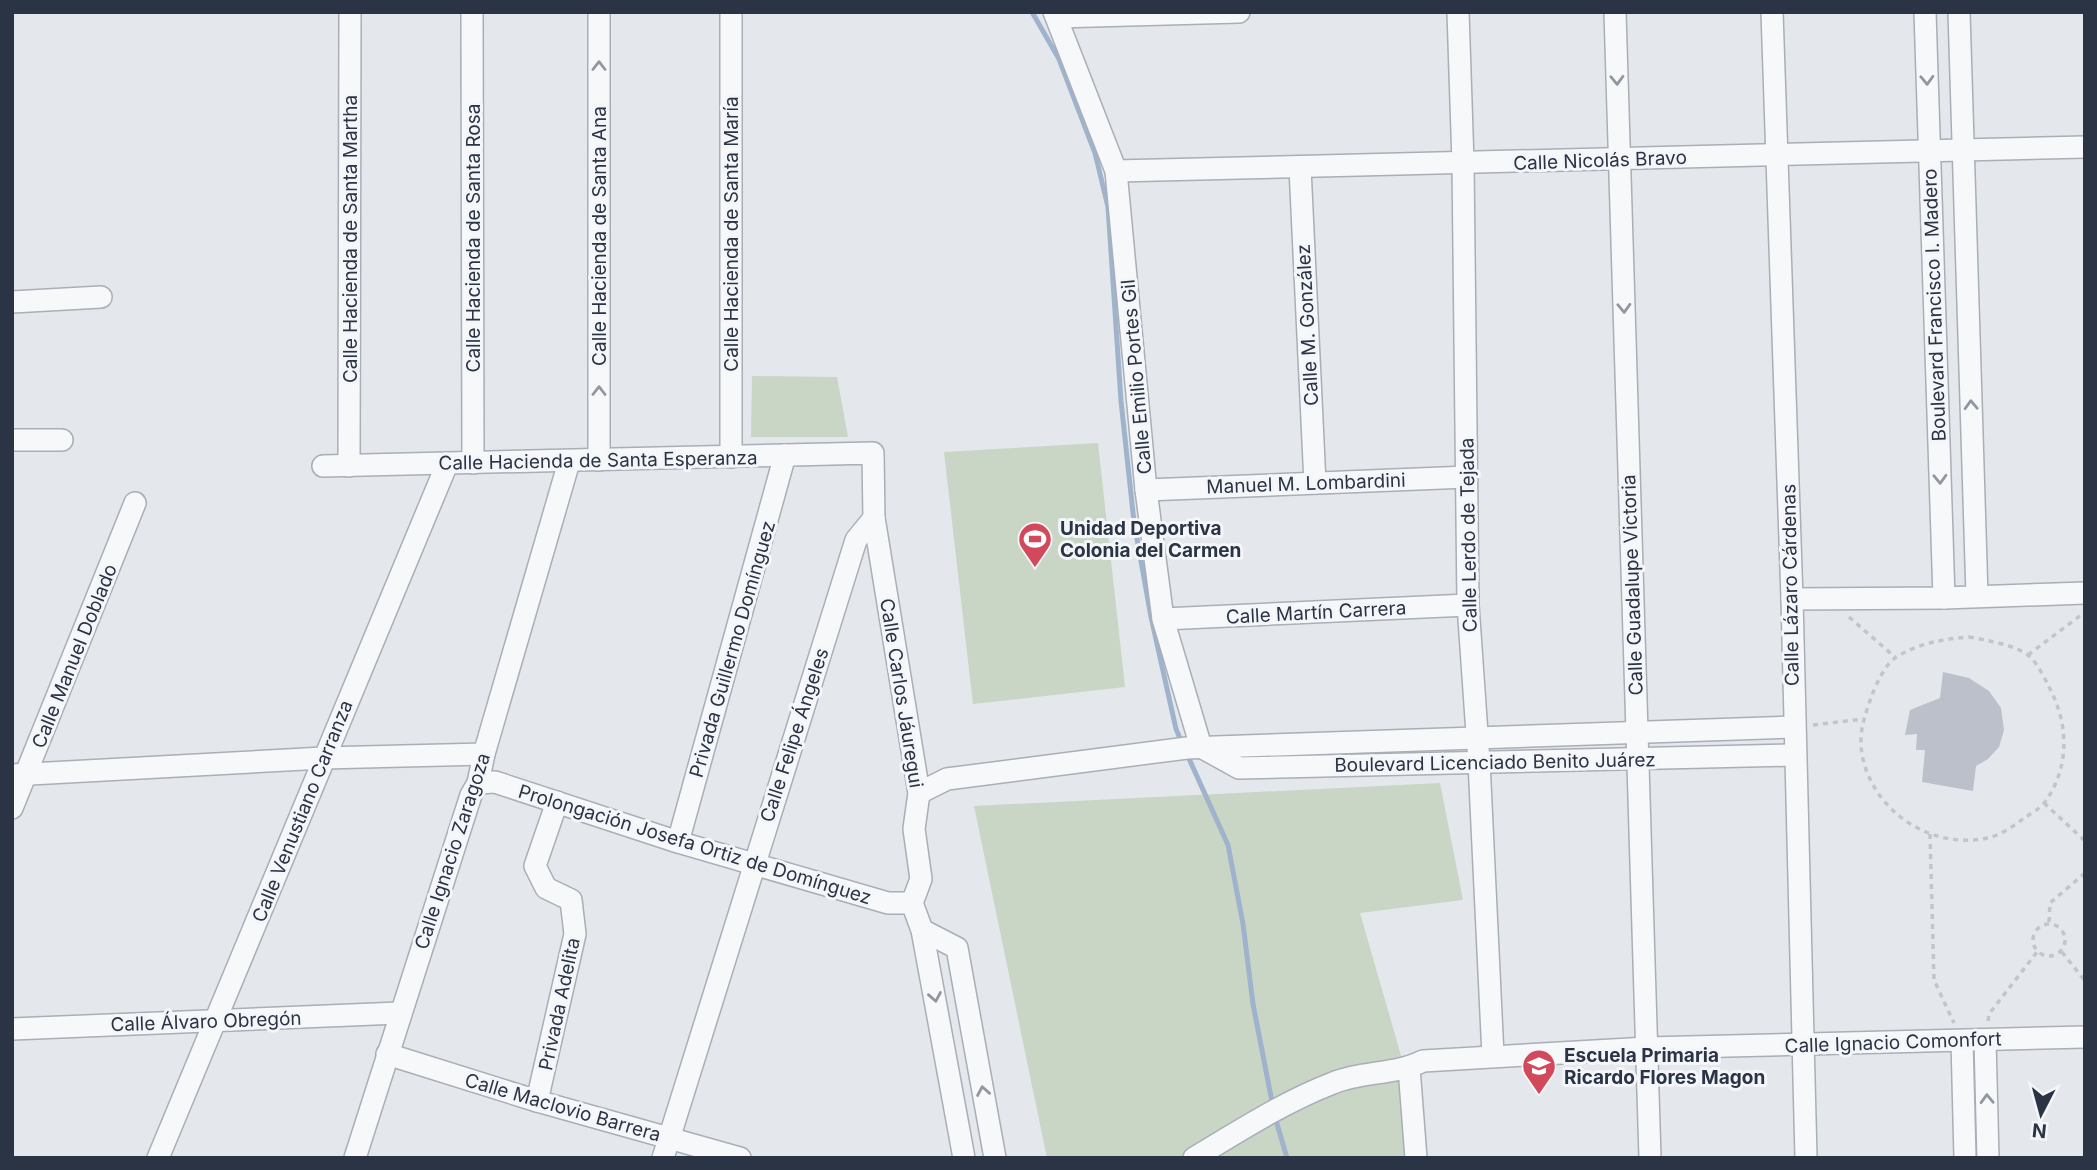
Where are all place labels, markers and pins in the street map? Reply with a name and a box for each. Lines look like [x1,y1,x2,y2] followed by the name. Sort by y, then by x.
[1060,517,1241,562] place label: Unidad Deportiva Colonia del Carmen
[1016,520,1054,569] sports icon: Unidad Deportiva Colonia del Carmen
[1564,1044,1765,1089] place label: Escuela Primaria Ricardo Flores Magon
[1520,1047,1558,1096] school or university icon: Escuela Primaria Ricardo Flores Magon

